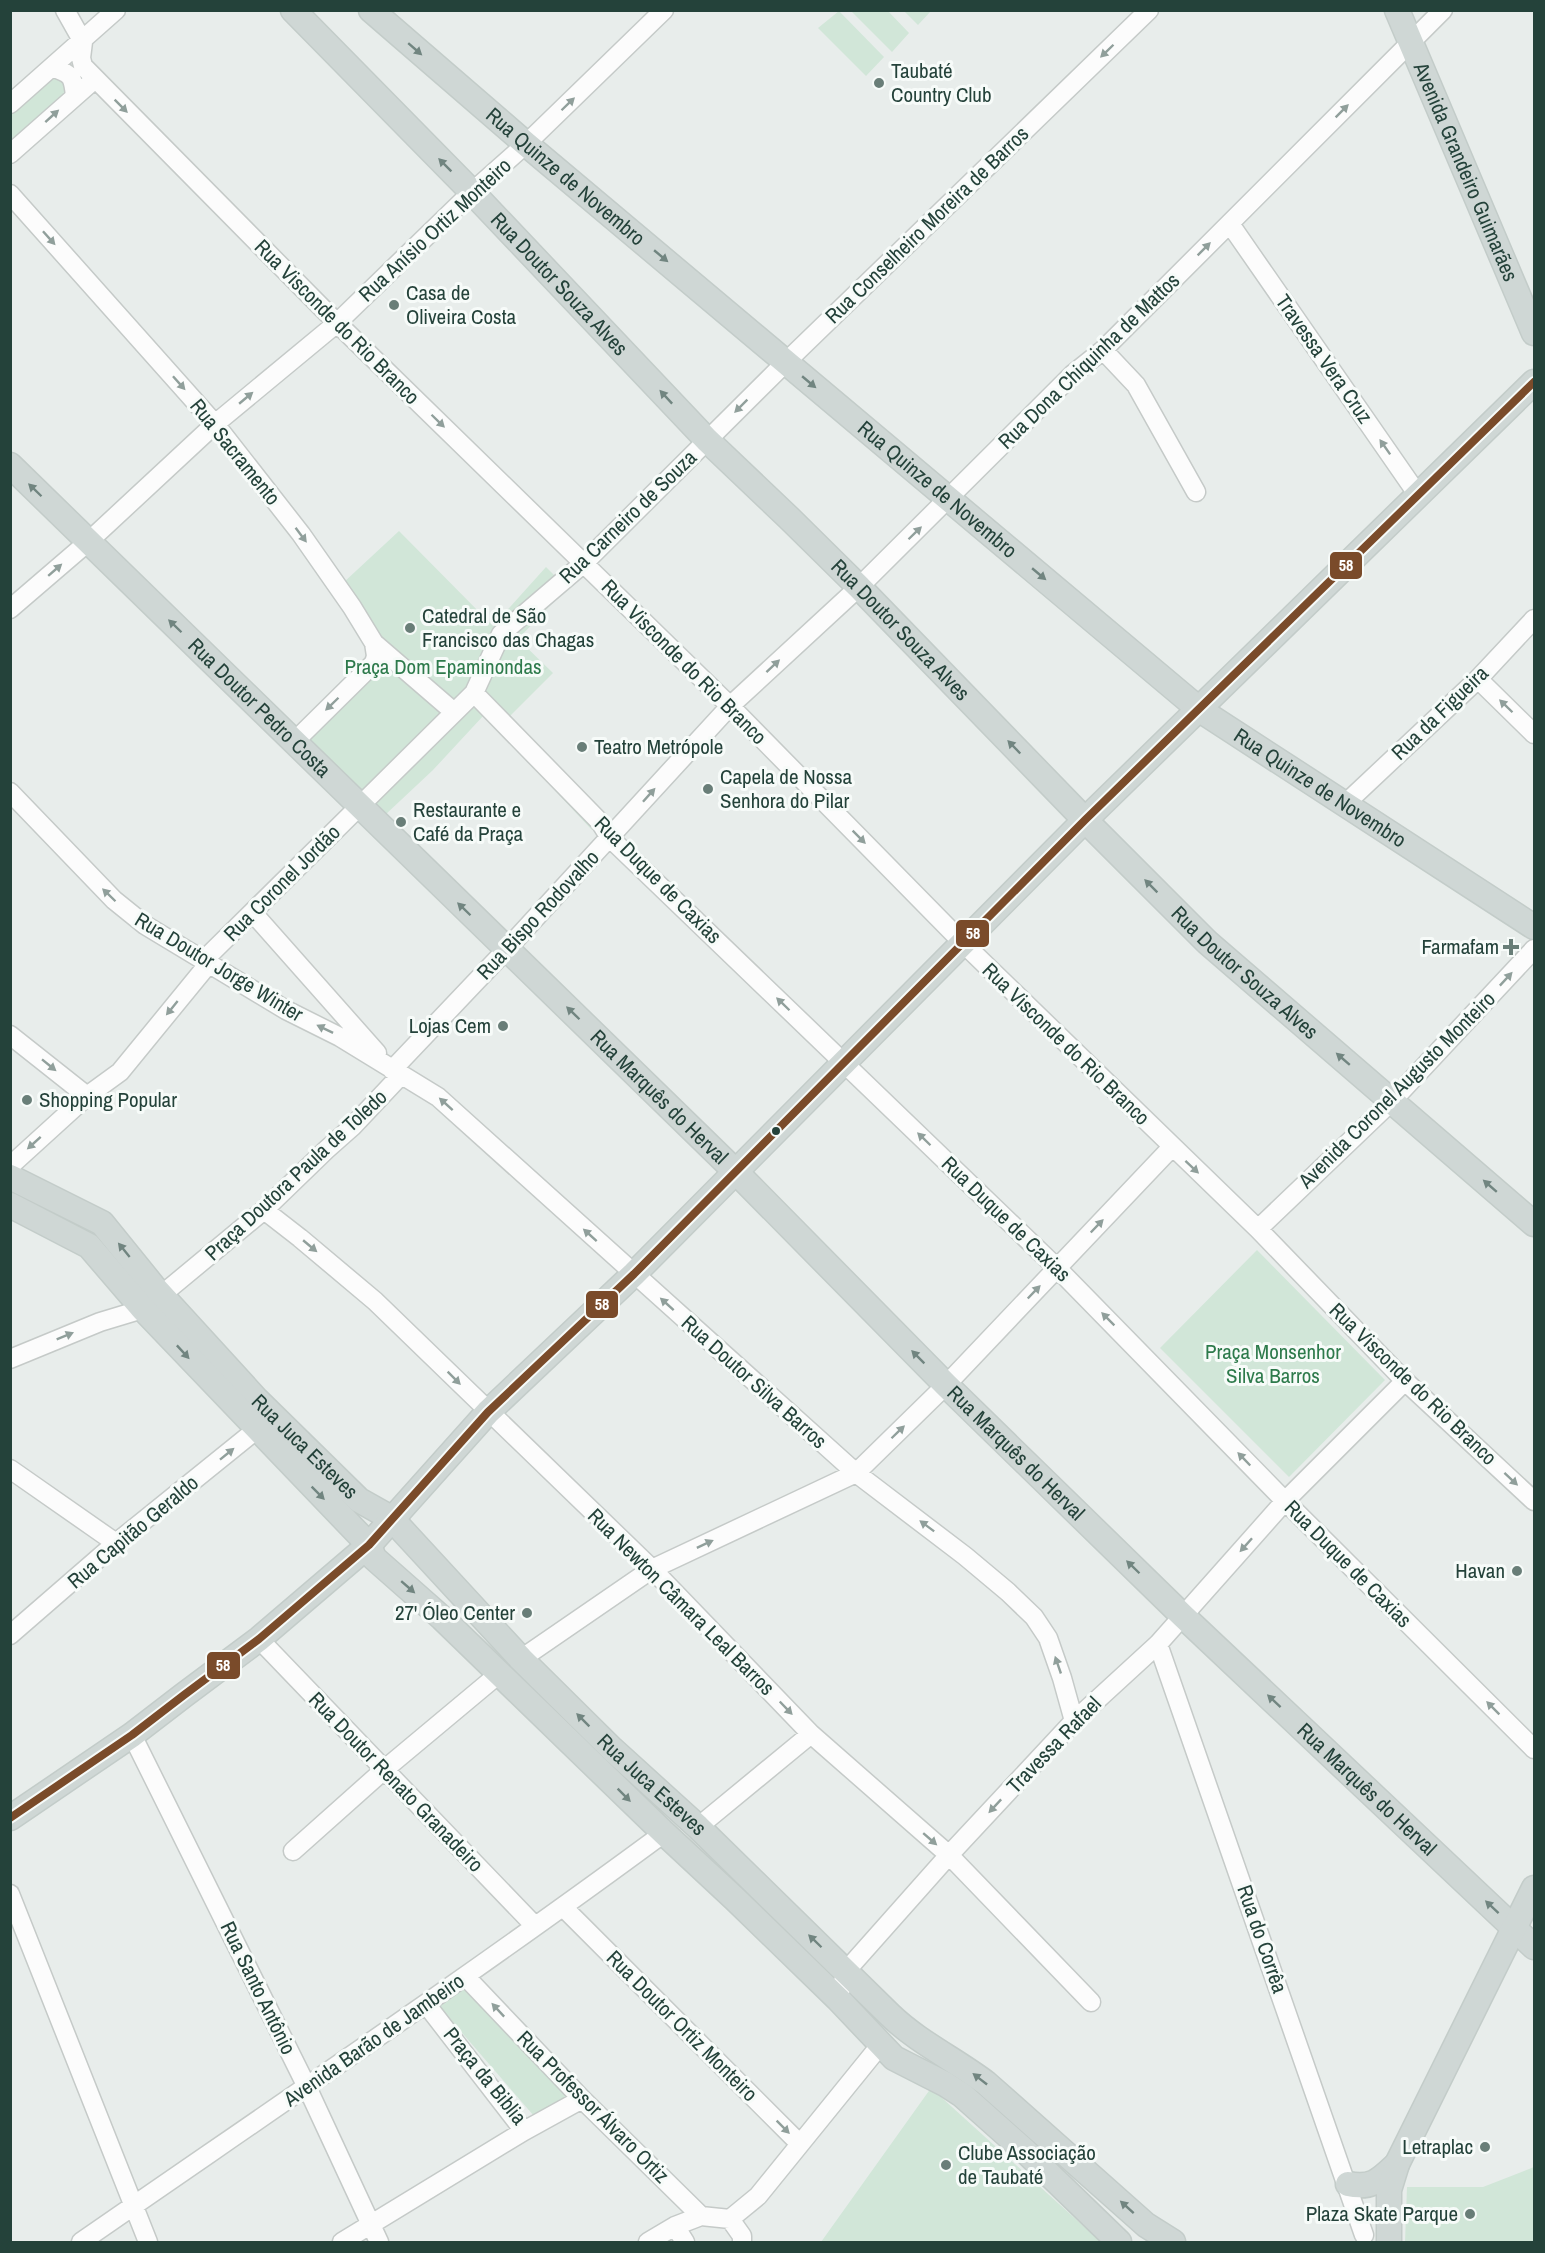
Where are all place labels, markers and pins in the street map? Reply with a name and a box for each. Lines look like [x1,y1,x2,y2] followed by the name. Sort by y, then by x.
[891,56,992,109] place label: Taubaté Country Club
[872,76,886,90] marker: Taubaté Country Club
[406,278,516,331] place label: Casa de Oliveira Costa
[387,298,401,312] marker: Casa de Oliveira Costa
[422,601,594,654] place label: Catedral de São Francisco das Chagas
[403,621,417,635] marker: Catedral de São Francisco das Chagas
[594,732,723,761] place label: Teatro Metrópole
[575,740,589,754] marker: Teatro Metrópole
[720,762,853,815] place label: Capela de Nossa Senhora do Pilar
[701,782,715,796] marker: Capela de Nossa Senhora do Pilar
[413,795,524,848] place label: Restaurante e Café da Praça
[394,815,408,829] marker: Restaurante e Café da Praça
[1421,932,1499,961] place label: Farmafam
[1504,940,1518,954] marker: Farmafam
[409,1011,491,1040] place label: Lojas Cem
[496,1019,510,1033] marker: Lojas Cem
[39,1085,177,1114] place label: Shopping Popular
[20,1093,34,1107] marker: Shopping Popular
[770,1125,782,1137] unlabelled marker
[1455,1556,1505,1585] place label: Havan
[1510,1564,1524,1578] marker: Havan
[395,1598,515,1627] place label: 27' Óleo Center
[520,1606,534,1620] marker: 27' Óleo Center
[1402,2132,1473,2161] place label: Letraplac
[958,2138,1096,2191] place label: Clube Associação de Taubaté
[1478,2140,1492,2154] marker: Letraplac
[939,2158,953,2172] marker: Clube Associação de Taubaté
[1306,2199,1458,2228] place label: Plaza Skate Parque
[1463,2207,1477,2221] marker: Plaza Skate Parque

